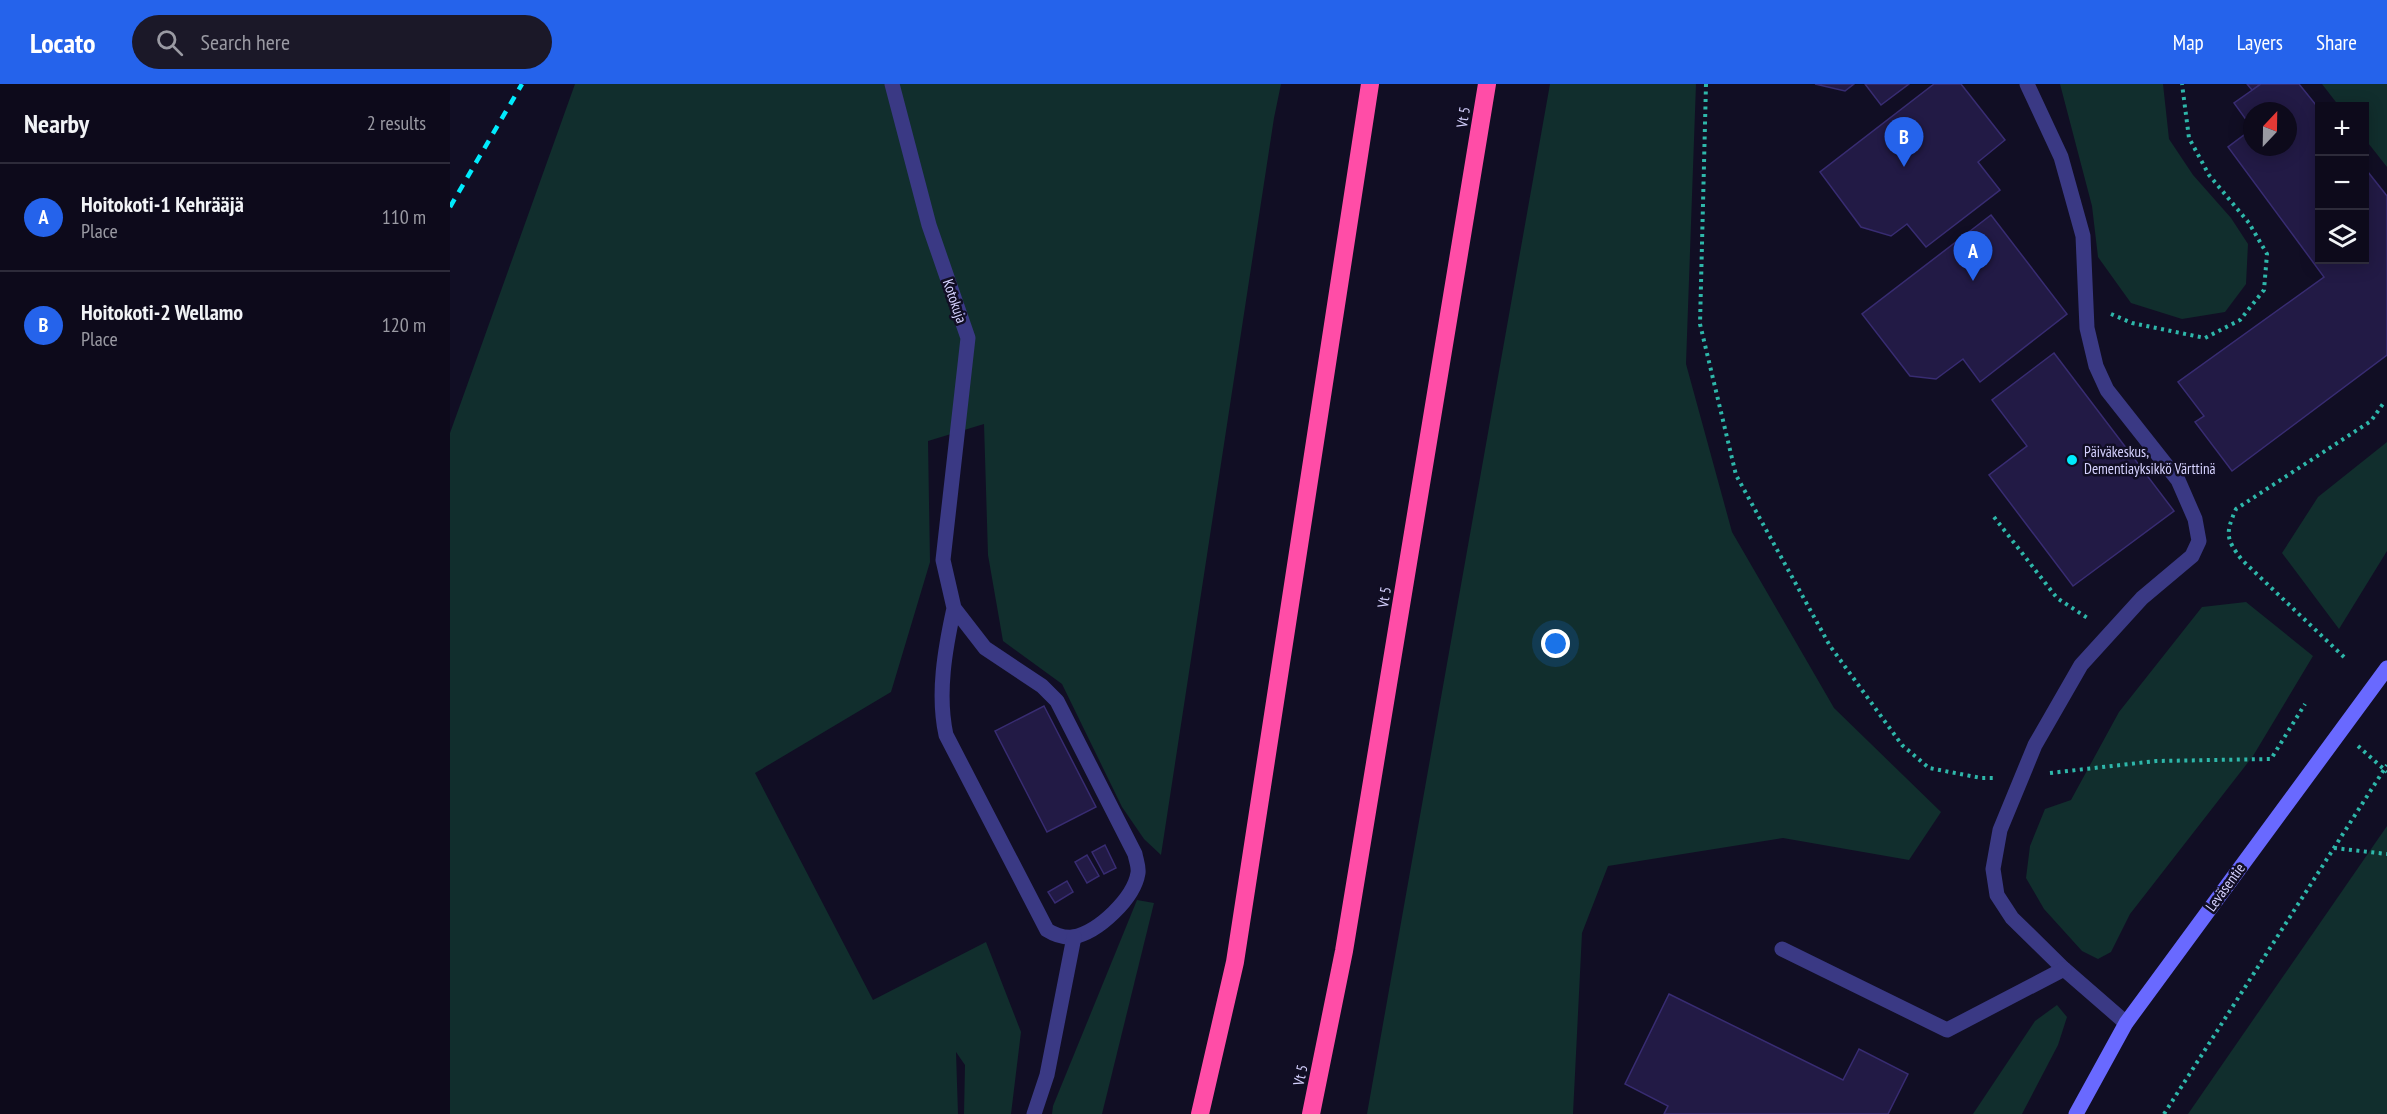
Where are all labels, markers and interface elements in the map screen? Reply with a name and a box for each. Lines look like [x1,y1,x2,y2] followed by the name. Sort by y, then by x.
[132,15,552,69] search box
[30,24,96,61] text: Locato
[153,26,186,59] icon: search
[201,28,290,56] text: Search here
[2173,29,2204,56] text: Map
[2237,29,2283,56] text: Layers
[2316,29,2357,56] text: Share
[2243,102,2297,156] north arrow
[2315,102,2369,264] map controls
[2315,102,2369,156] button: +
[1452,105,1474,130] street label: Vt 5
[24,107,89,140] text: Nearby
[367,110,426,136] text: 2 results
[1884,118,1924,167] pin: B
[2315,156,2369,210] button: −
[81,190,244,218] text: Hoitokoti-1 Kehrääjä
[38,204,49,230] text: A
[382,204,426,230] text: 110 m
[2315,210,2369,264] button: layers
[81,218,118,244] text: Place
[1954,232,1993,281] pin: A
[939,276,971,326] street label: Kotokuja
[81,298,243,326] text: Hoitokoti-2 Wellamo
[39,312,48,338] text: B
[382,312,426,338] text: 120 m
[81,326,118,352] text: Place
[2084,442,2216,478] place label: Päiväkeskus, Dementiayksikkö Värttinä
[2065,453,2079,467] marker: Päiväkeskus, Dementiayksikkö Värttinä
[1373,585,1395,610] street label: Vt 5
[1541,629,1570,658] your location
[2201,859,2249,915] street label: Leväsentie
[1288,1063,1311,1088] street label: Vt 5

